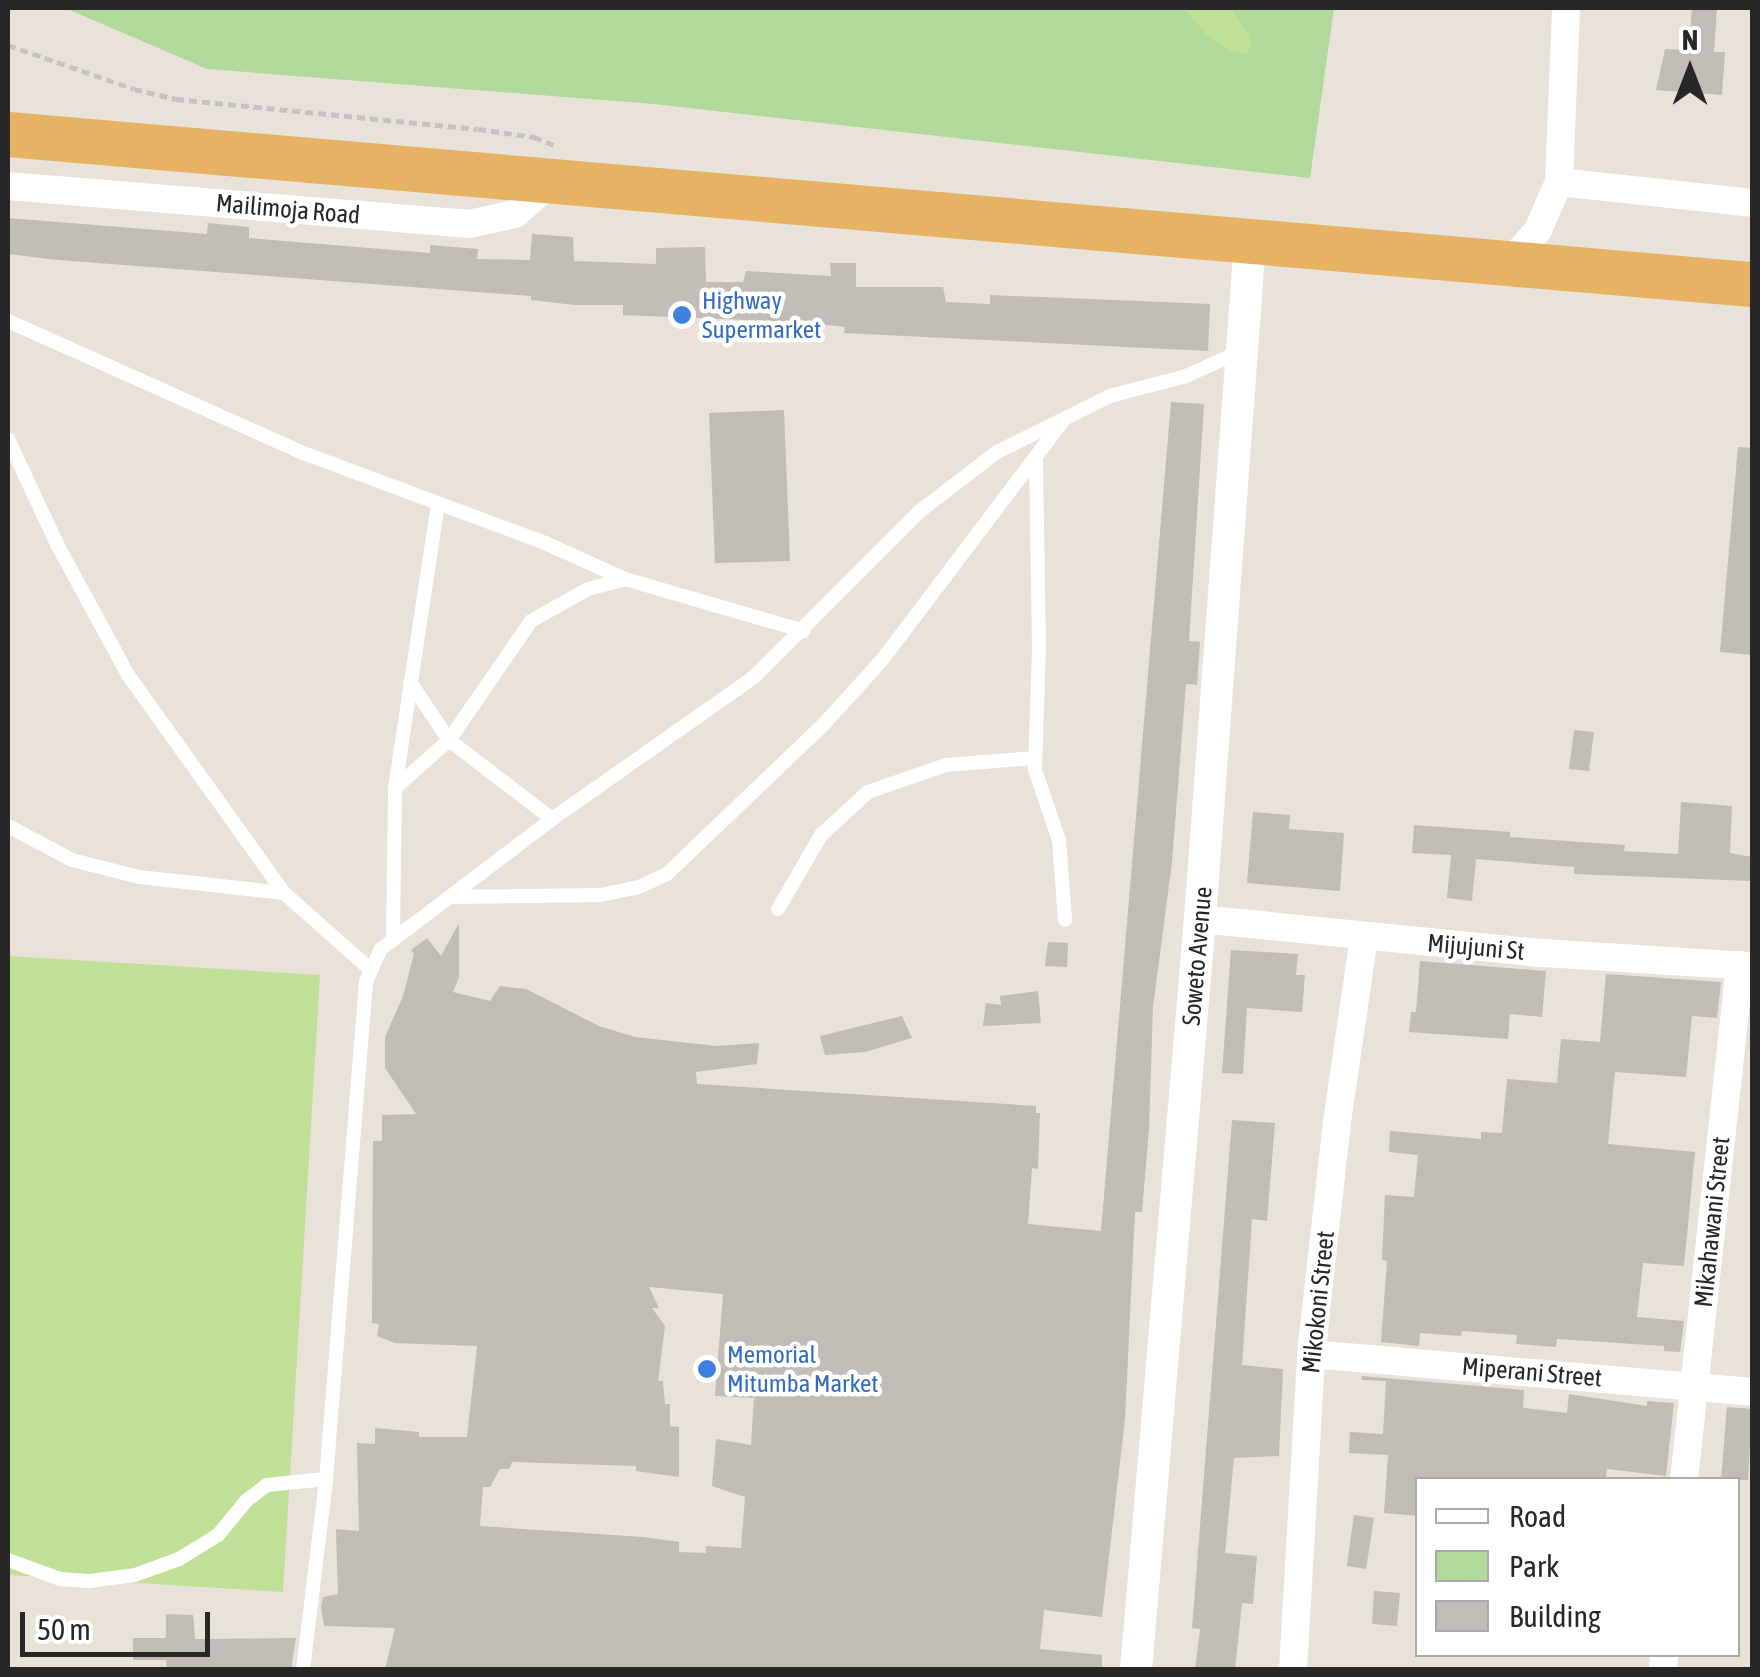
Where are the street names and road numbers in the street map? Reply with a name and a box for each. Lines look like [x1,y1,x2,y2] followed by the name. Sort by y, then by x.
[215,188,361,230] street label: Mailimoja Road
[1176,885,1218,1027] street label: Soweto Avenue
[1426,928,1526,966] street label: Mijujuni St
[1688,1135,1736,1309] street label: Mikahawani Street
[1296,1229,1340,1375] street label: Mikokoni Street
[1461,1351,1603,1393] street label: Miperani Street

